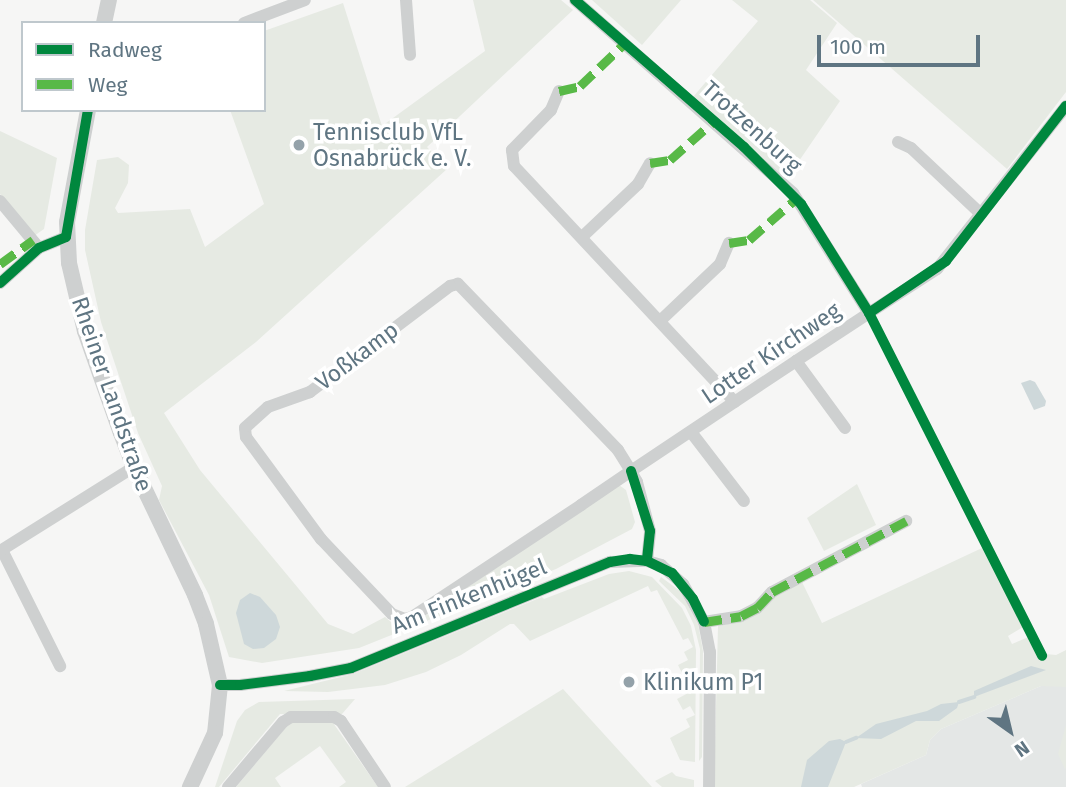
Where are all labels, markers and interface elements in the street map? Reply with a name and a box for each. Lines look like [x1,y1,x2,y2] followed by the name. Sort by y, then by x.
[21,21,266,112] legend
[821,21,984,65] scale bar
[830,34,886,60] text: 100 m
[88,37,162,63] text: Radweg
[88,72,128,98] text: Weg
[696,75,808,179] street label: Trotzenburg
[313,118,472,172] place label: Tennisclub VfL Osnabrück e. V.
[291,137,307,153] marker: Tennisclub VfL Osnabrück e. V.
[66,293,158,495] street label: Rheiner Landstraße
[696,296,846,410] street label: Lotter Kirchweg
[310,316,404,396] street label: Voßkamp
[387,552,551,640] street label: Am Finkenhügel
[643,668,764,696] place label: Klinikum P1
[621,674,637,690] marker: Klinikum P1
[975,696,1045,766] north arrow
[1010,736,1034,762] text: N

